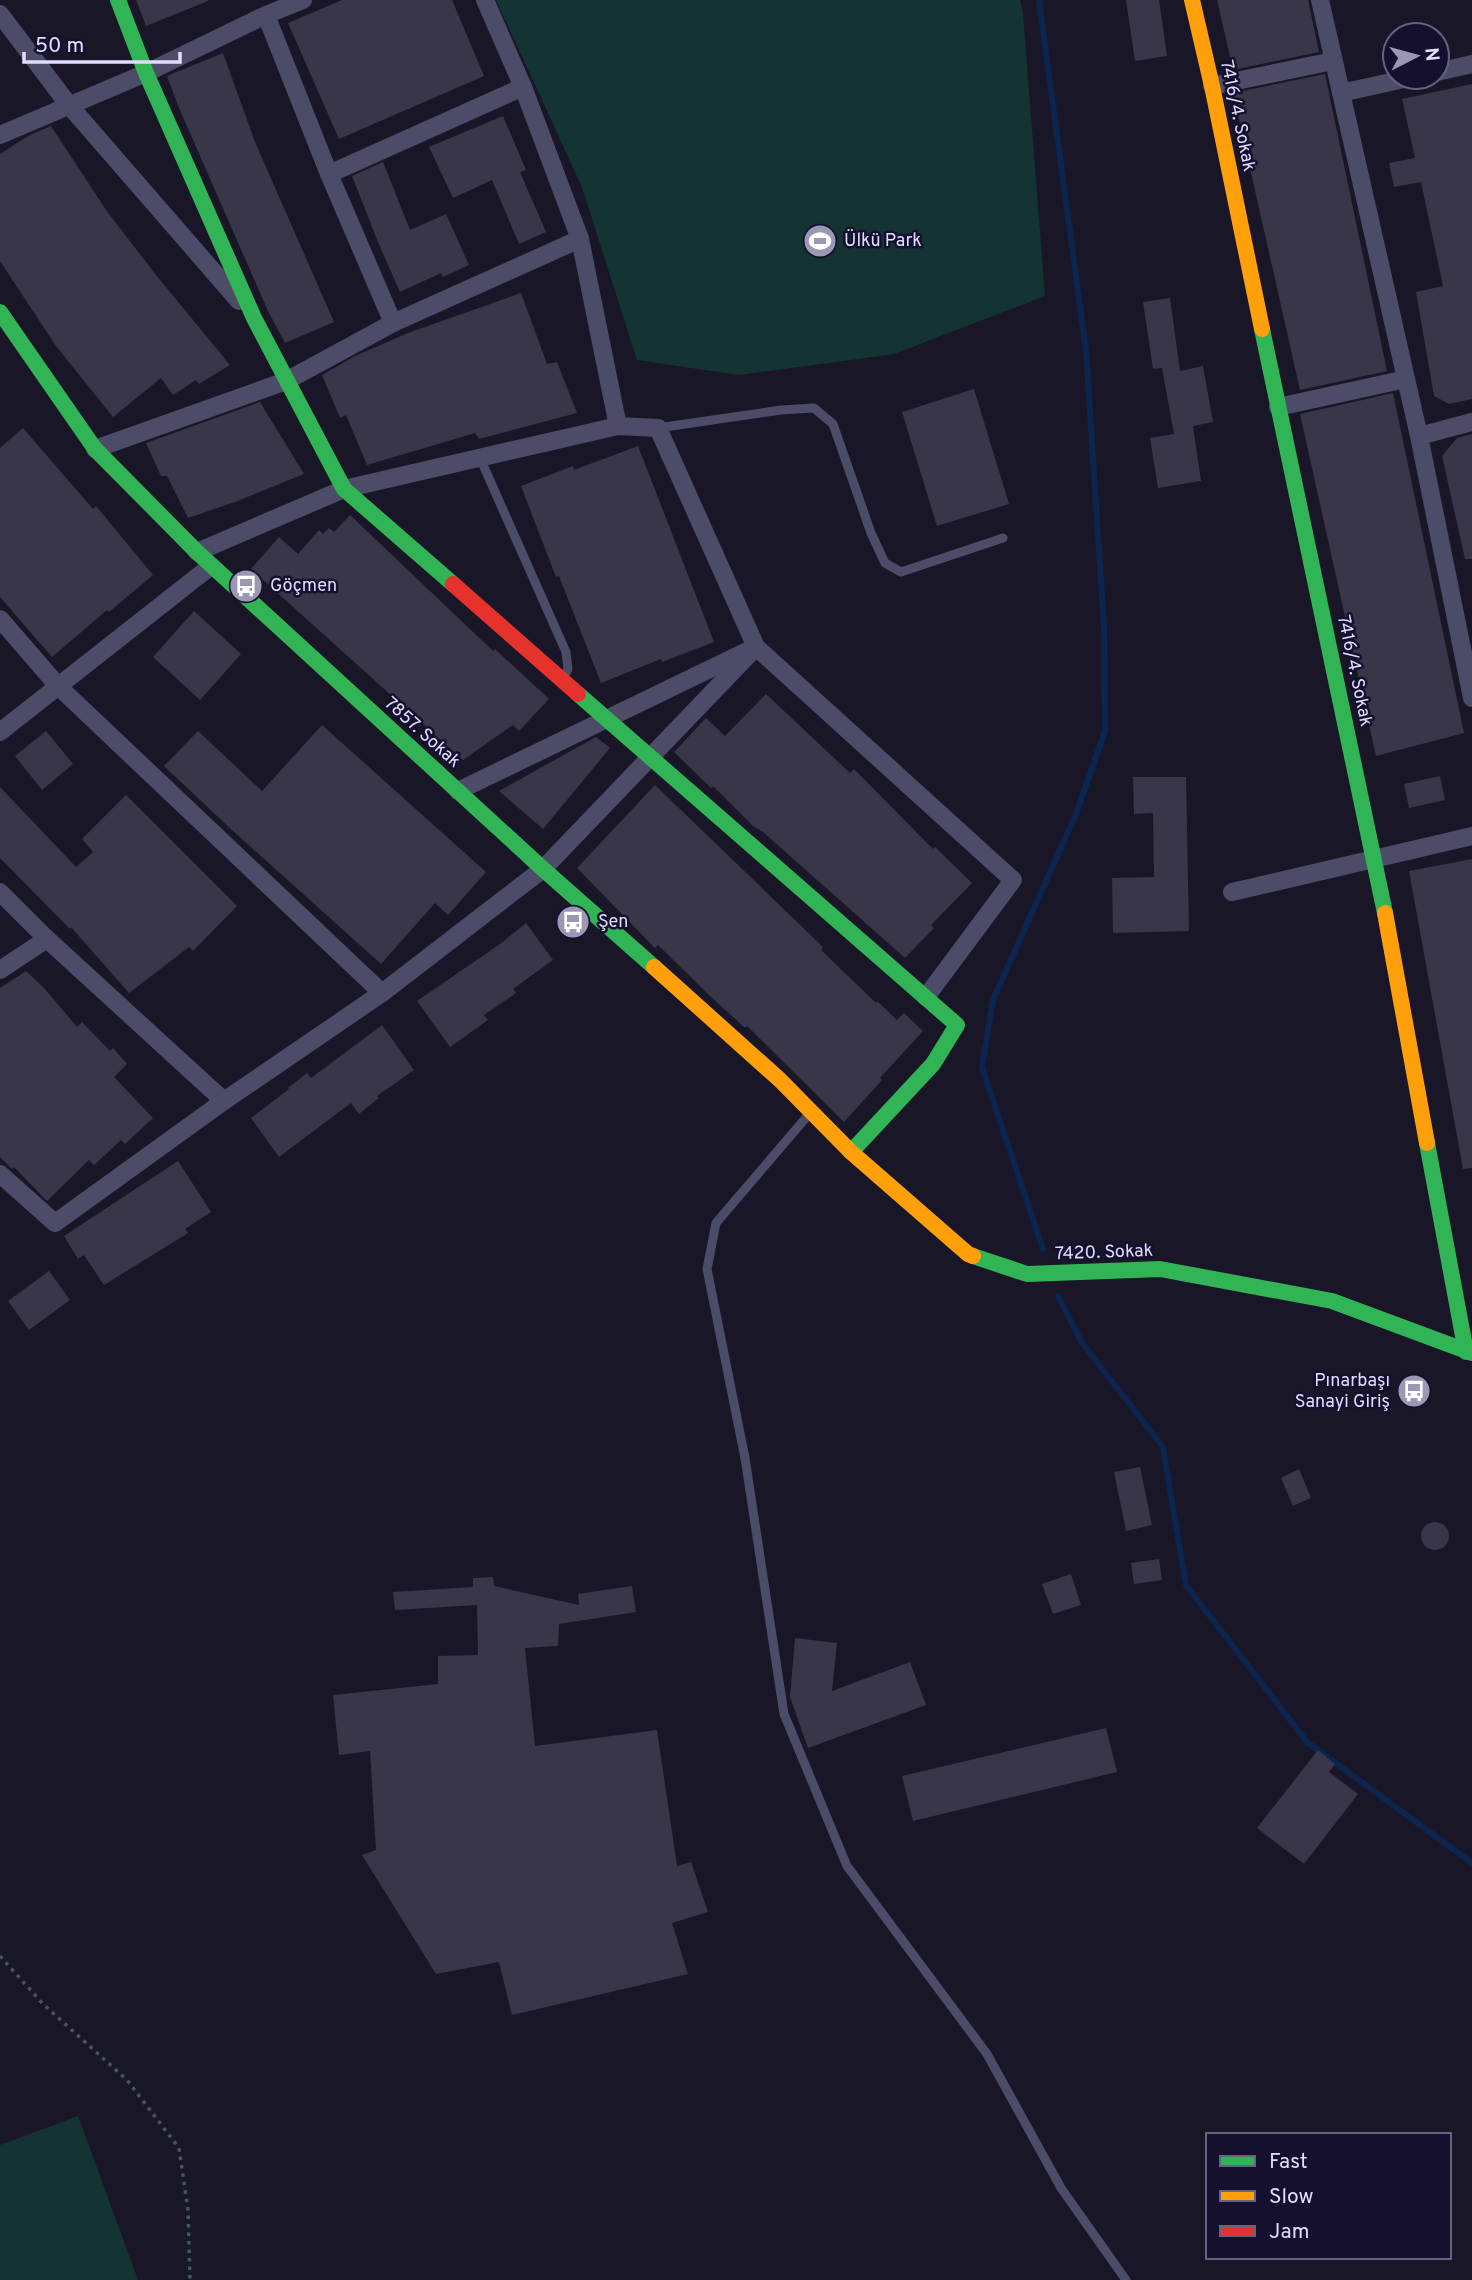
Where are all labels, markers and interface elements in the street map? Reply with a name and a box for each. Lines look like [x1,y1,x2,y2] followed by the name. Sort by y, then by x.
[24,21,180,65] scale bar
[1381,21,1451,91] north arrow
[35,33,84,60] text: 50 m
[1418,46,1444,62] text: N
[1214,58,1260,174] street label: 7416/4. Sokak
[801,222,839,260] sports icon: Ülkü Park
[844,228,922,253] place label: Ülkü Park
[227,567,265,605] bus stop icon: Göçmen
[270,575,337,598] place label: Göçmen
[1331,613,1377,729] street label: 7416/4. Sokak
[379,693,465,773] street label: 7857. Sokak
[554,903,592,941] bus stop icon: Şen
[598,911,628,934] place label: Şen
[1054,1240,1154,1266] street label: 7420. Sokak
[1295,1370,1390,1414] place label: Pınarbaşı Sanayi Giriş
[1395,1372,1433,1410] bus stop icon: Pınarbaşı Sanayi Giriş
[1206,2133,1451,2259] legend
[1269,2149,1308,2176] text: Fast
[1269,2184,1314,2211] text: Slow
[1269,2219,1310,2246] text: Jam

